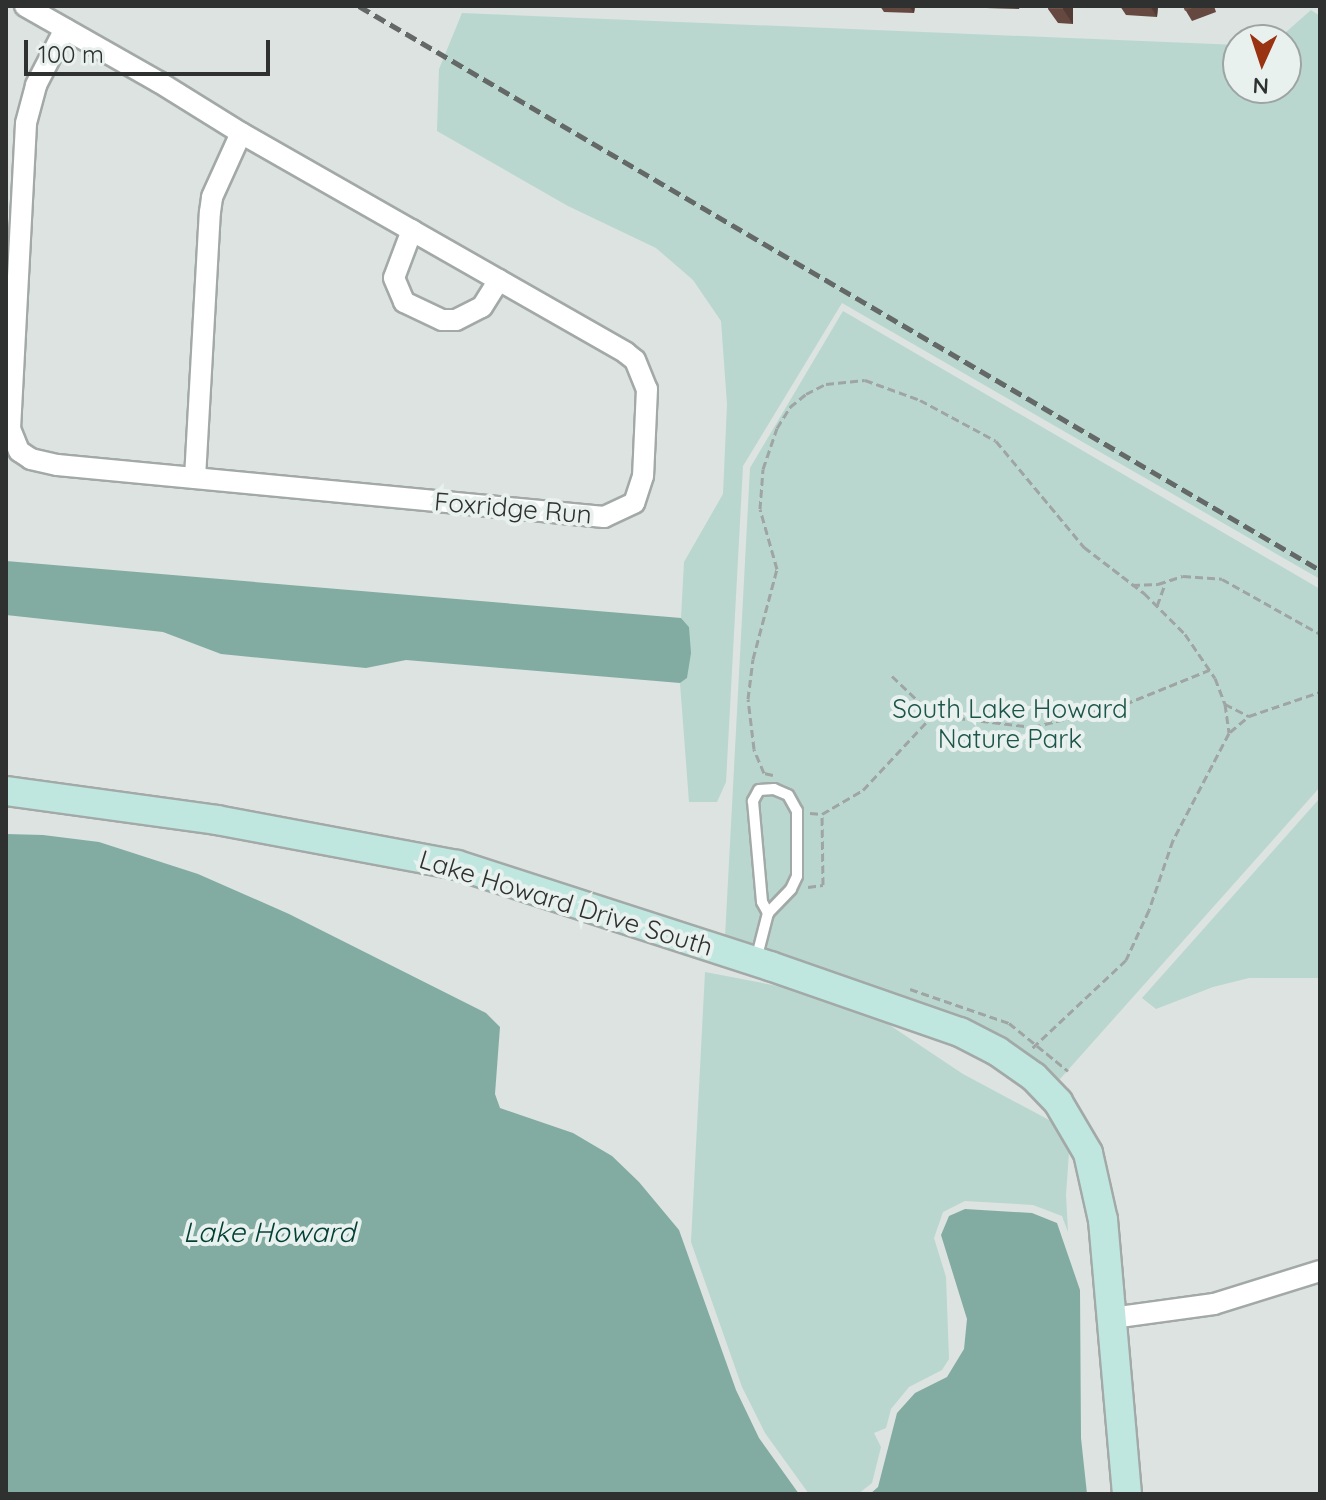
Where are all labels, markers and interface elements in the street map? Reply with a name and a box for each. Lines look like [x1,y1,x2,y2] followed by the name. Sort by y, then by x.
[28,24,274,74] scale bar
[1222,24,1302,104] north arrow
[38,39,104,69] text: 100 m
[1252,72,1270,100] text: N
[433,486,593,530] street label: Foxridge Run
[892,693,1128,754] park label: South Lake Howard Nature Park
[416,843,716,963] street label: Lake Howard Drive South
[183,1215,355,1249] water label: Lake Howard

